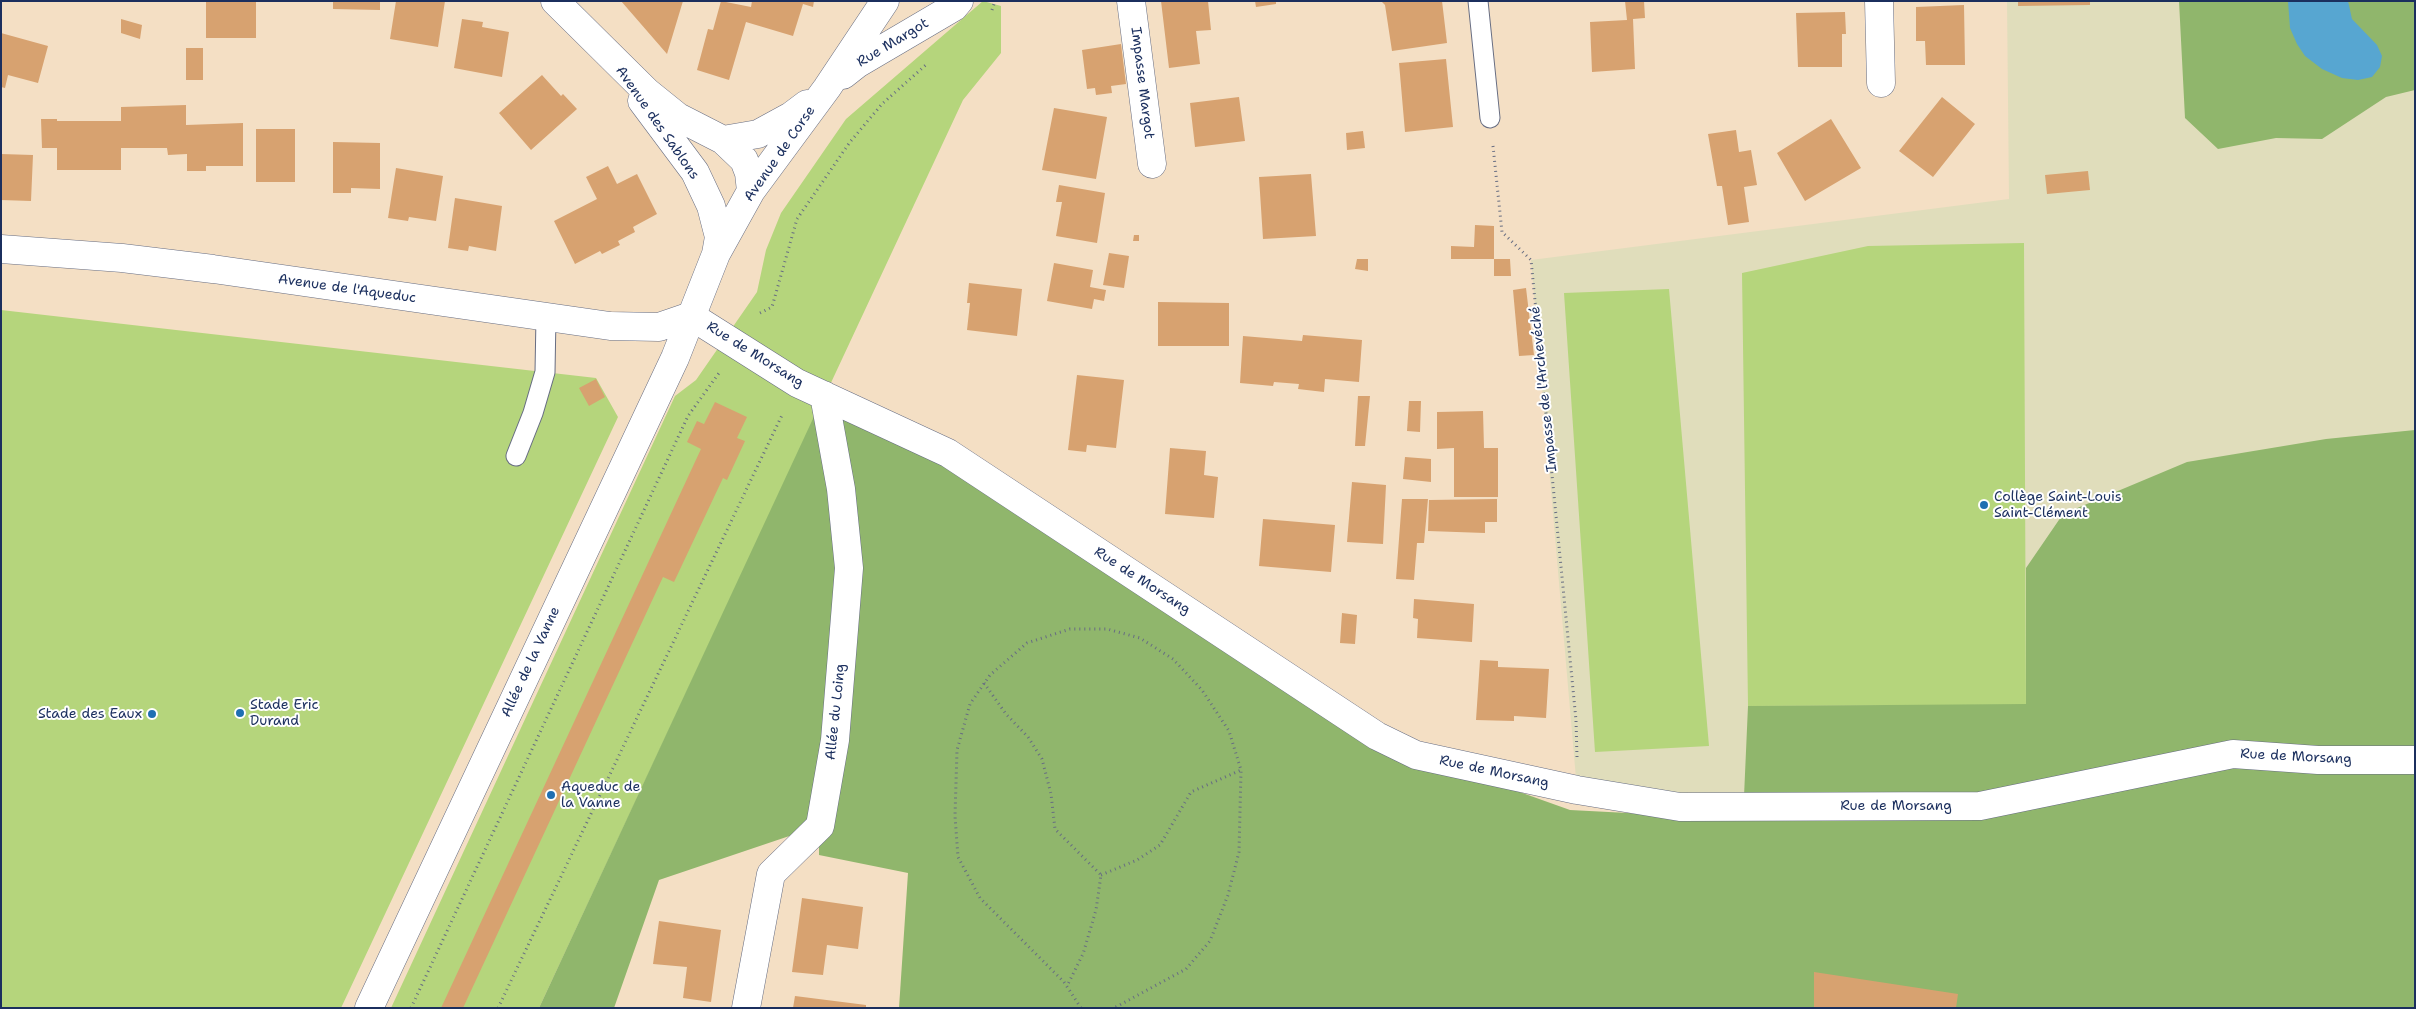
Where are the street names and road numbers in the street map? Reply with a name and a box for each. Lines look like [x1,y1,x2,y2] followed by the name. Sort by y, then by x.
[854,15,932,71] street label: Rue Margot
[1127,26,1157,140] street label: Impasse Margot
[611,63,703,183] street label: Avenue des Sablons
[741,103,819,205] street label: Avenue de Corse
[277,271,417,307] street label: Avenue de l'Aqueduc
[1527,305,1561,473] street label: Impasse de l'Archevéché
[703,318,807,392] street label: Rue de Morsang
[1091,544,1193,618] street label: Rue de Morsang
[498,604,564,720] street label: Allée de la Vanne
[823,663,849,761] street label: Allée du Loing
[2240,746,2352,768] street label: Rue de Morsang
[1438,752,1550,792] street label: Rue de Morsang
[1840,798,1952,814] street label: Rue de Morsang

